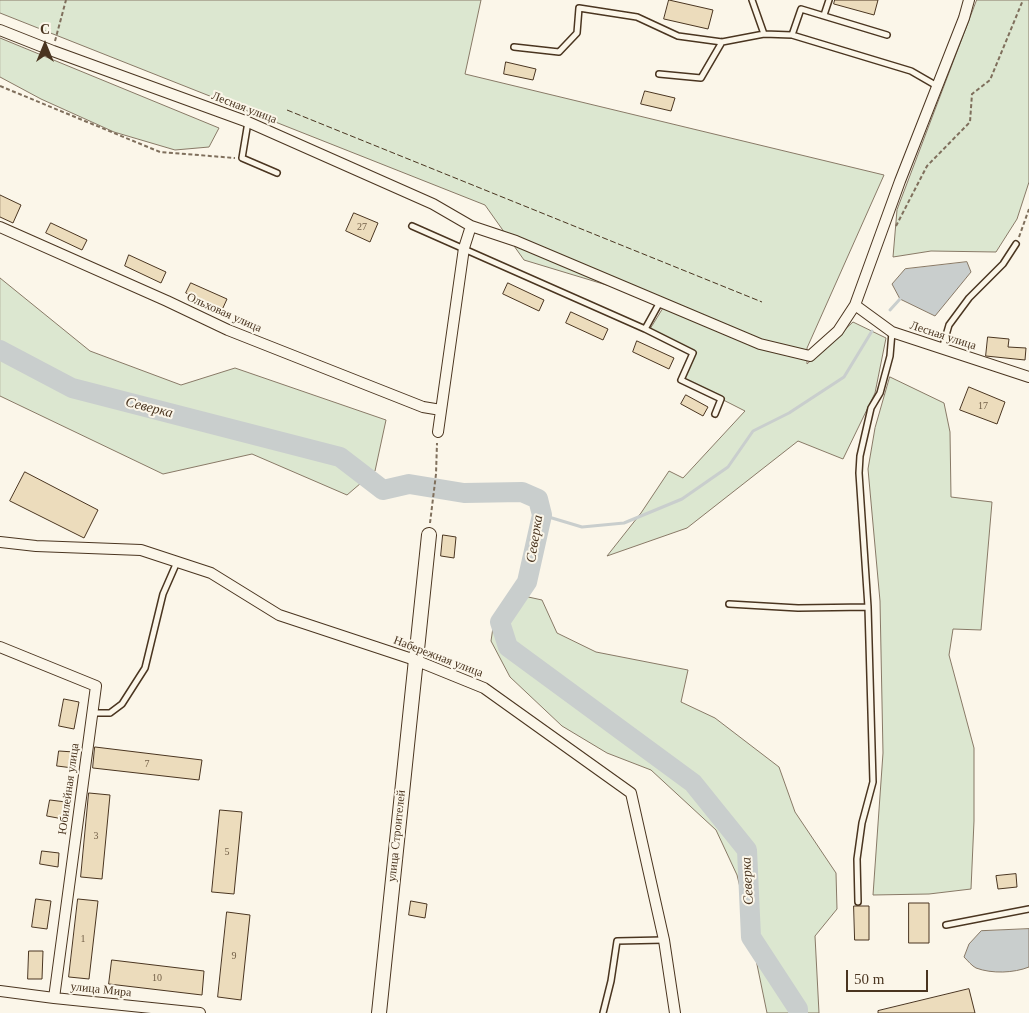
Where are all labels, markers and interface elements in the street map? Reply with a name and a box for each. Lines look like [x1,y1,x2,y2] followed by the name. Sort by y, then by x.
[20,20,70,70] north arrow
[40,22,50,37] text: С
[209,89,279,127] street label: Лесная улица
[357,221,367,233] house number: 27
[184,290,264,336] street label: Ольховая улица
[908,319,978,353] street label: Лесная улица
[124,394,174,422] water label: Северка
[978,400,988,412] house number: 17
[523,514,547,564] water label: Северка
[391,633,485,681] street label: Набережная улица
[55,742,83,836] street label: Юбилейная улица
[144,758,150,770] house number: 7
[385,789,409,883] street label: улица Строителей
[94,830,98,842] house number: 3
[224,846,230,858] house number: 5
[738,857,758,905] water label: Северка
[80,933,86,945] house number: 1
[232,950,236,962] house number: 9
[849,960,932,992] scale bar
[854,971,884,987] text: 50 m
[152,972,162,984] house number: 10
[70,980,132,1000] street label: улица Мира

